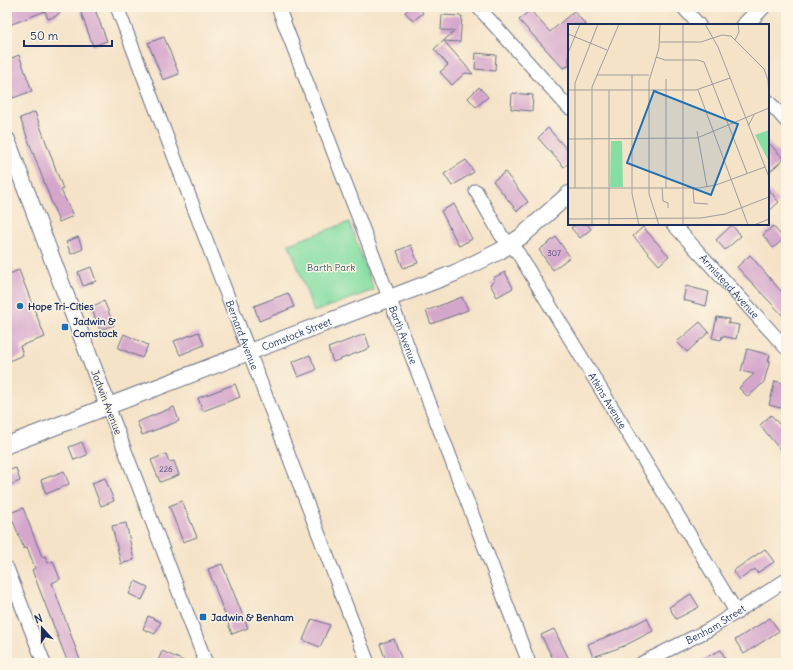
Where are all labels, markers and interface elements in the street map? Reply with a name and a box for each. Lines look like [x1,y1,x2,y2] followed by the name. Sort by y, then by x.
[24,22,112,48] scale bar
[568,24,769,225] inset map
[30,28,59,43] text: 50 m
[547,248,561,258] house number: 307
[697,252,762,321] street label: Armistead Avenue
[307,261,355,274] park label: Barth Park
[223,298,261,372] street label: Bernard Avenue
[28,300,94,313] place label: Hope Tri-Cities
[15,301,25,311] marker: Hope Tri-Cities
[386,304,420,366] street label: Barth Avenue
[73,315,118,340] place label: Jadwin & Comstock
[260,315,334,354] street label: Comstock Street
[60,322,70,332] marker: Jadwin & Comstock
[88,368,125,436] street label: Jadwin Avenue
[585,370,629,431] street label: Atkins Avenue
[159,464,173,474] house number: 226
[684,602,748,647] street label: Benham Street
[22,608,62,648] north arrow
[32,611,44,627] text: N
[211,611,294,624] place label: Jadwin & Benham
[198,612,208,622] marker: Jadwin & Benham

